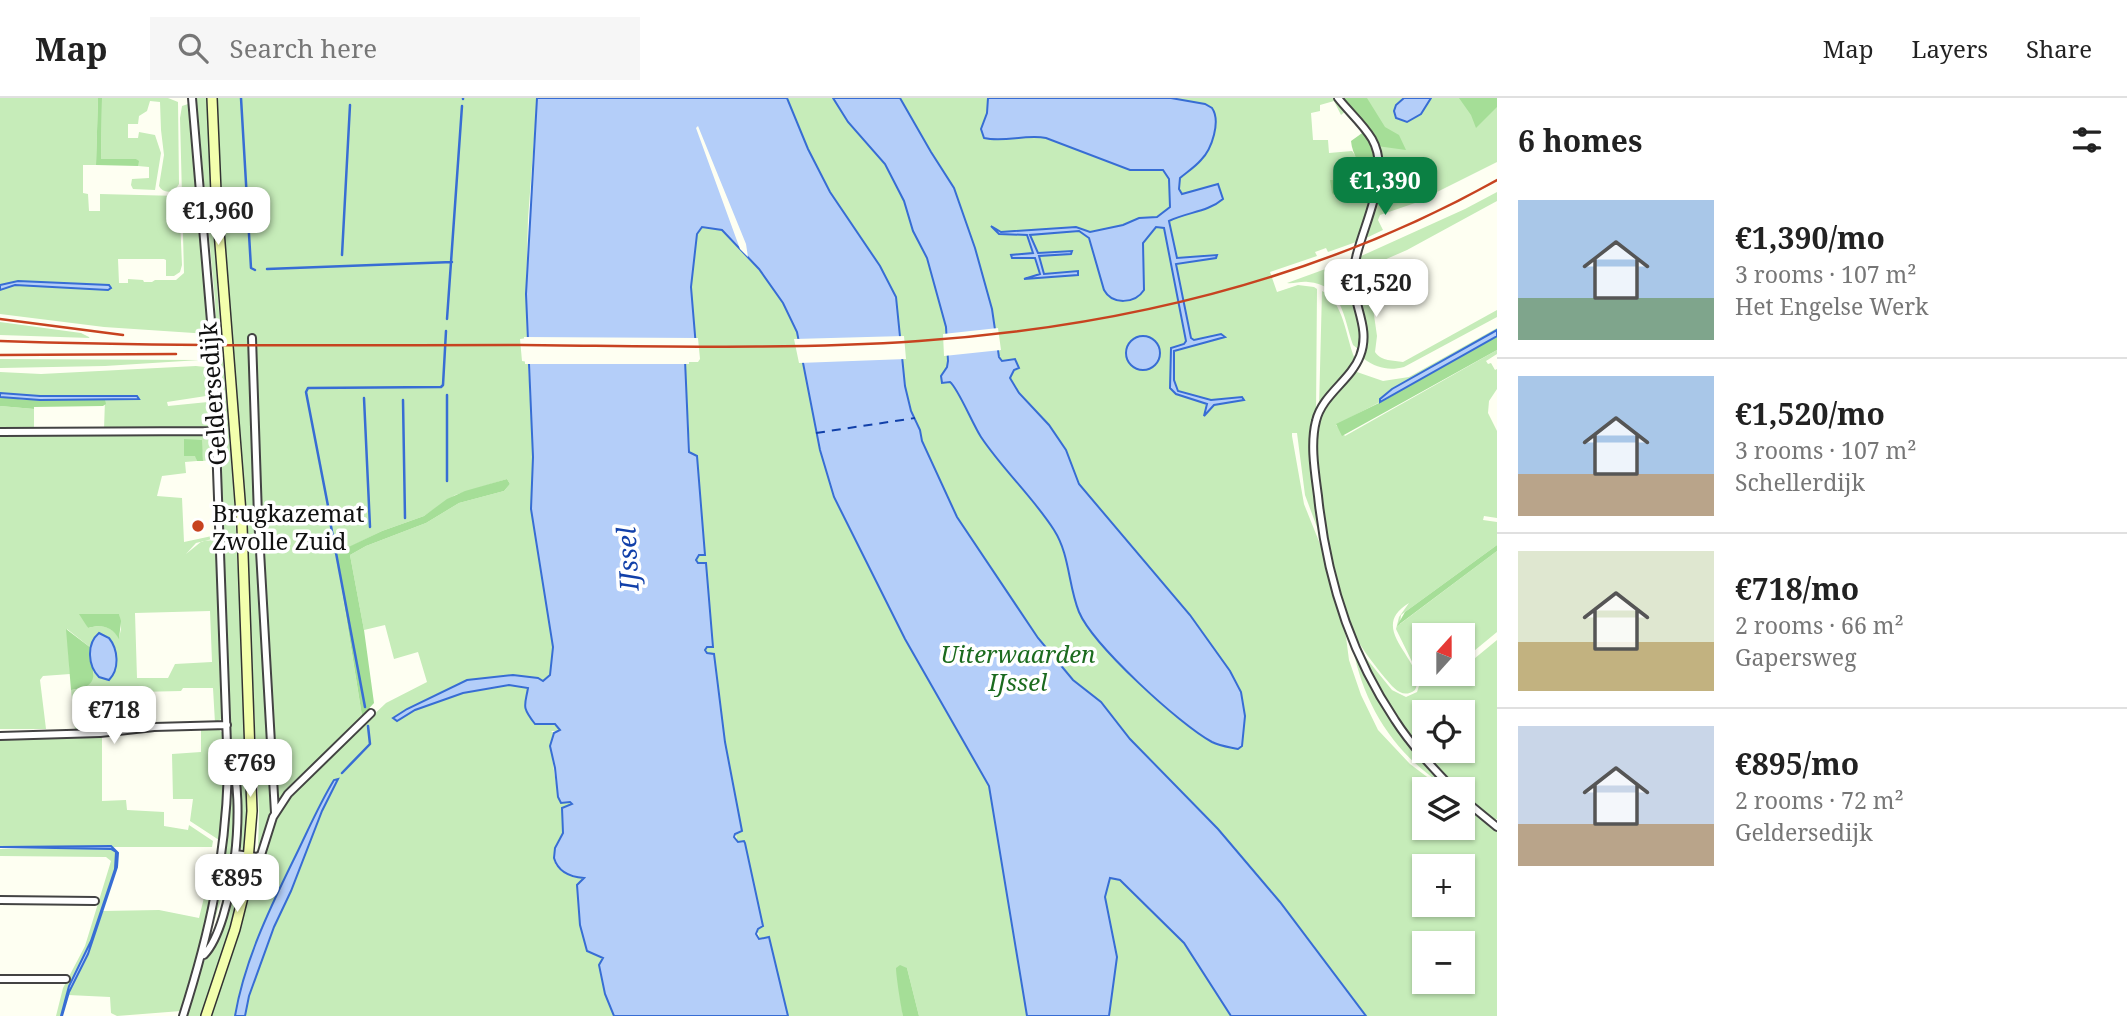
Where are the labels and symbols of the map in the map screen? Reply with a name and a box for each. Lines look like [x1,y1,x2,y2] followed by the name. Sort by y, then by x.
[1328,158,1442,217] pin: €1,390
[161,188,275,247] pin: €1,960
[1319,260,1433,319] pin: €1,520
[190,320,233,467] street label: Geldersedijk
[212,496,364,557] place label: Brugkazemat Zwolle Zuid
[190,518,206,534] marker: Brugkazemat Zwolle Zuid
[607,526,647,593] water label: IJssel
[1412,623,1475,686] north arrow
[940,637,1096,698] park label: Uiterwaarden IJssel
[73,686,155,746] pin: €718
[209,740,291,799] pin: €769
[196,854,278,914] pin: €895

